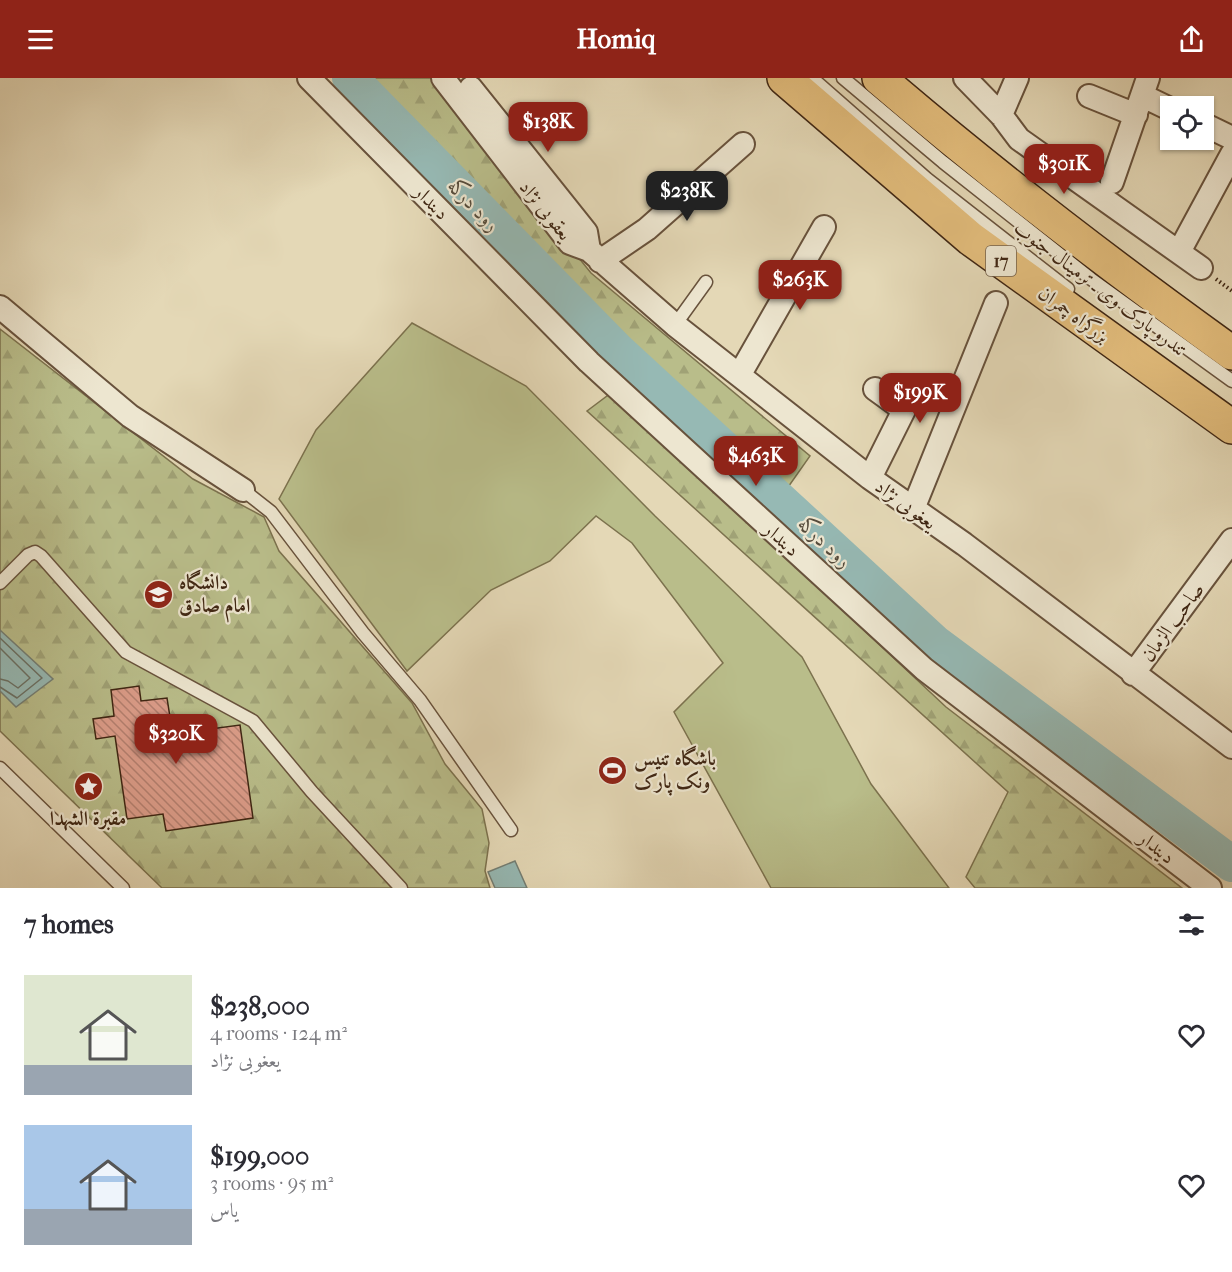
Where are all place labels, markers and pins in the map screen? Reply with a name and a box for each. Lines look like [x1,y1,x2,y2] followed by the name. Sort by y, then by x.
[506,102,590,153] pin: $138K
[1022,144,1106,195] pin: $301K
[645,171,729,222] pin: $238K
[758,260,842,311] pin: $263K
[878,373,962,424] pin: $199K
[714,436,798,487] pin: $463K
[179,569,250,623] place label: دانشگاه امام صادق
[142,578,174,610] school or university icon: دانشگاه امام صادق
[134,714,218,765] pin: $320K
[634,745,716,796] place label: باشگاه تنیس ونک پارک
[597,754,629,786] sports icon: باشگاه تنیس ونک پارک
[72,771,104,803] place icon: مقبرة الشهدا
[50,807,126,831] place label: مقبرة الشهدا

